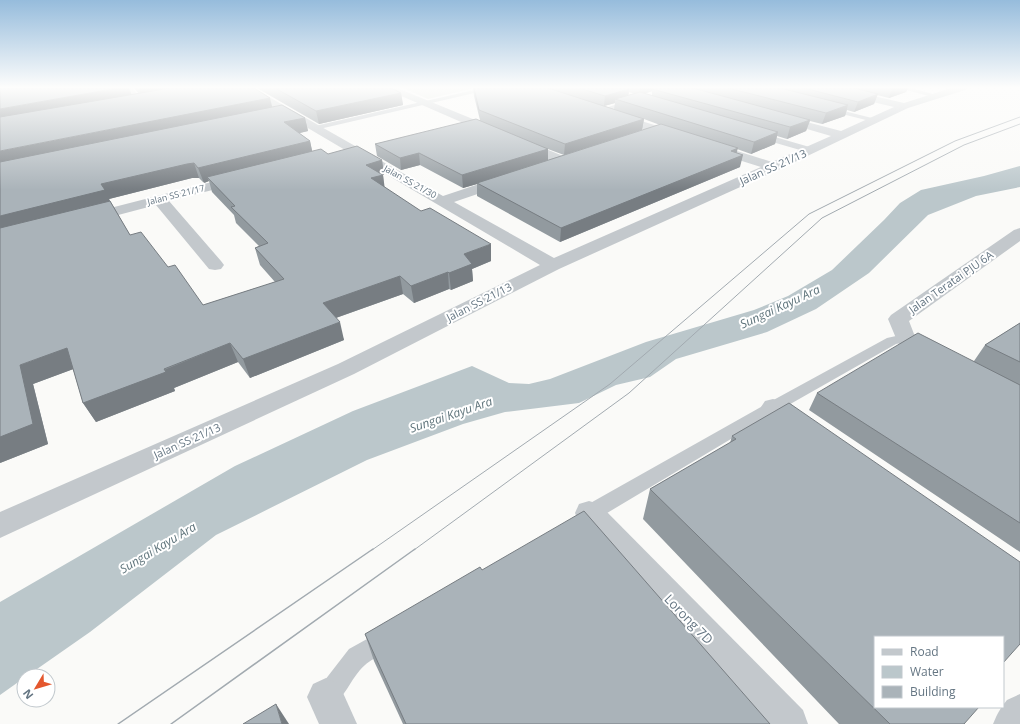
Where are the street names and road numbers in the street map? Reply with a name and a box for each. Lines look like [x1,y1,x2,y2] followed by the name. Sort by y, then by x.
[736,145,809,188] street label: Jalan SS 21/13
[381,161,439,201] street label: Jalan SS 21/30
[145,181,206,208] street label: Jalan SS 21/17
[905,247,996,317] street label: Jalan Teratai PJU 6A
[443,279,514,325] street label: Jalan SS 21/13
[150,419,223,462] street label: Jalan SS 21/13
[661,590,717,648] street label: Lorong 7D

